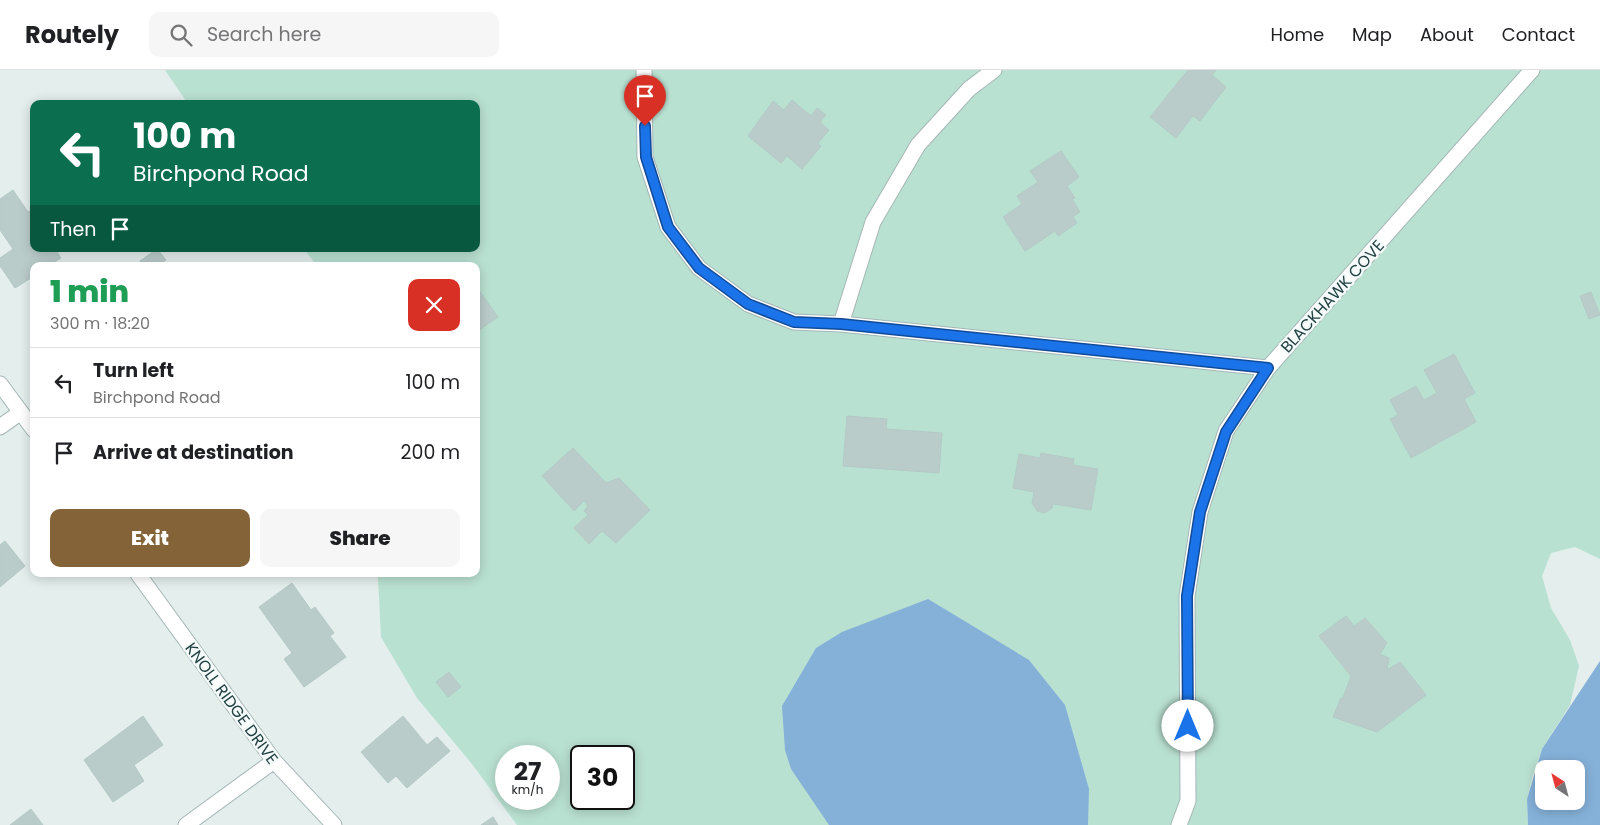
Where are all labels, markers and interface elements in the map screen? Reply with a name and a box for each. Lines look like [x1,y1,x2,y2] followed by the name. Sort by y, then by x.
[149,12,499,57] search box
[25,18,119,51] text: Routely
[167,21,195,49] icon: search
[207,21,321,48] text: Search here
[1270,22,1324,47] text: Home
[1352,22,1392,47] text: Map
[1420,22,1474,47] text: About
[1502,22,1575,47] text: Contact
[624,75,666,126] pin
[631,82,659,110] icon: arrive
[133,111,236,160] text: 100 m
[50,120,115,185] icon: left
[133,158,309,189] text: Birchpond Road
[106,215,134,243] icon: arrive
[50,216,96,243] text: Then
[1275,235,1389,358] street label: BLACKHAWK COVE
[50,270,129,313] text: 1 min
[408,279,460,331] button: close
[50,312,150,335] text: 300 m · 18:20
[93,357,174,384] text: Turn left
[50,369,78,397] icon: left
[405,369,460,396] text: 100 m
[93,386,221,409] text: Birchpond Road
[50,439,78,467] icon: arrive
[93,439,294,466] text: Arrive at destination
[401,439,460,466] text: 200 m
[50,509,250,567] button: Exit
[260,509,460,567] button: Share
[180,638,284,769] street label: KNOLL RIDGE DRIVE
[1161,699,1213,751] position arrow
[570,745,635,810] speed limit sign: 30
[514,754,541,789] text: 27
[1535,760,1585,810] north arrow
[1535,760,1585,810] map controls
[512,781,543,798] text: km/h

